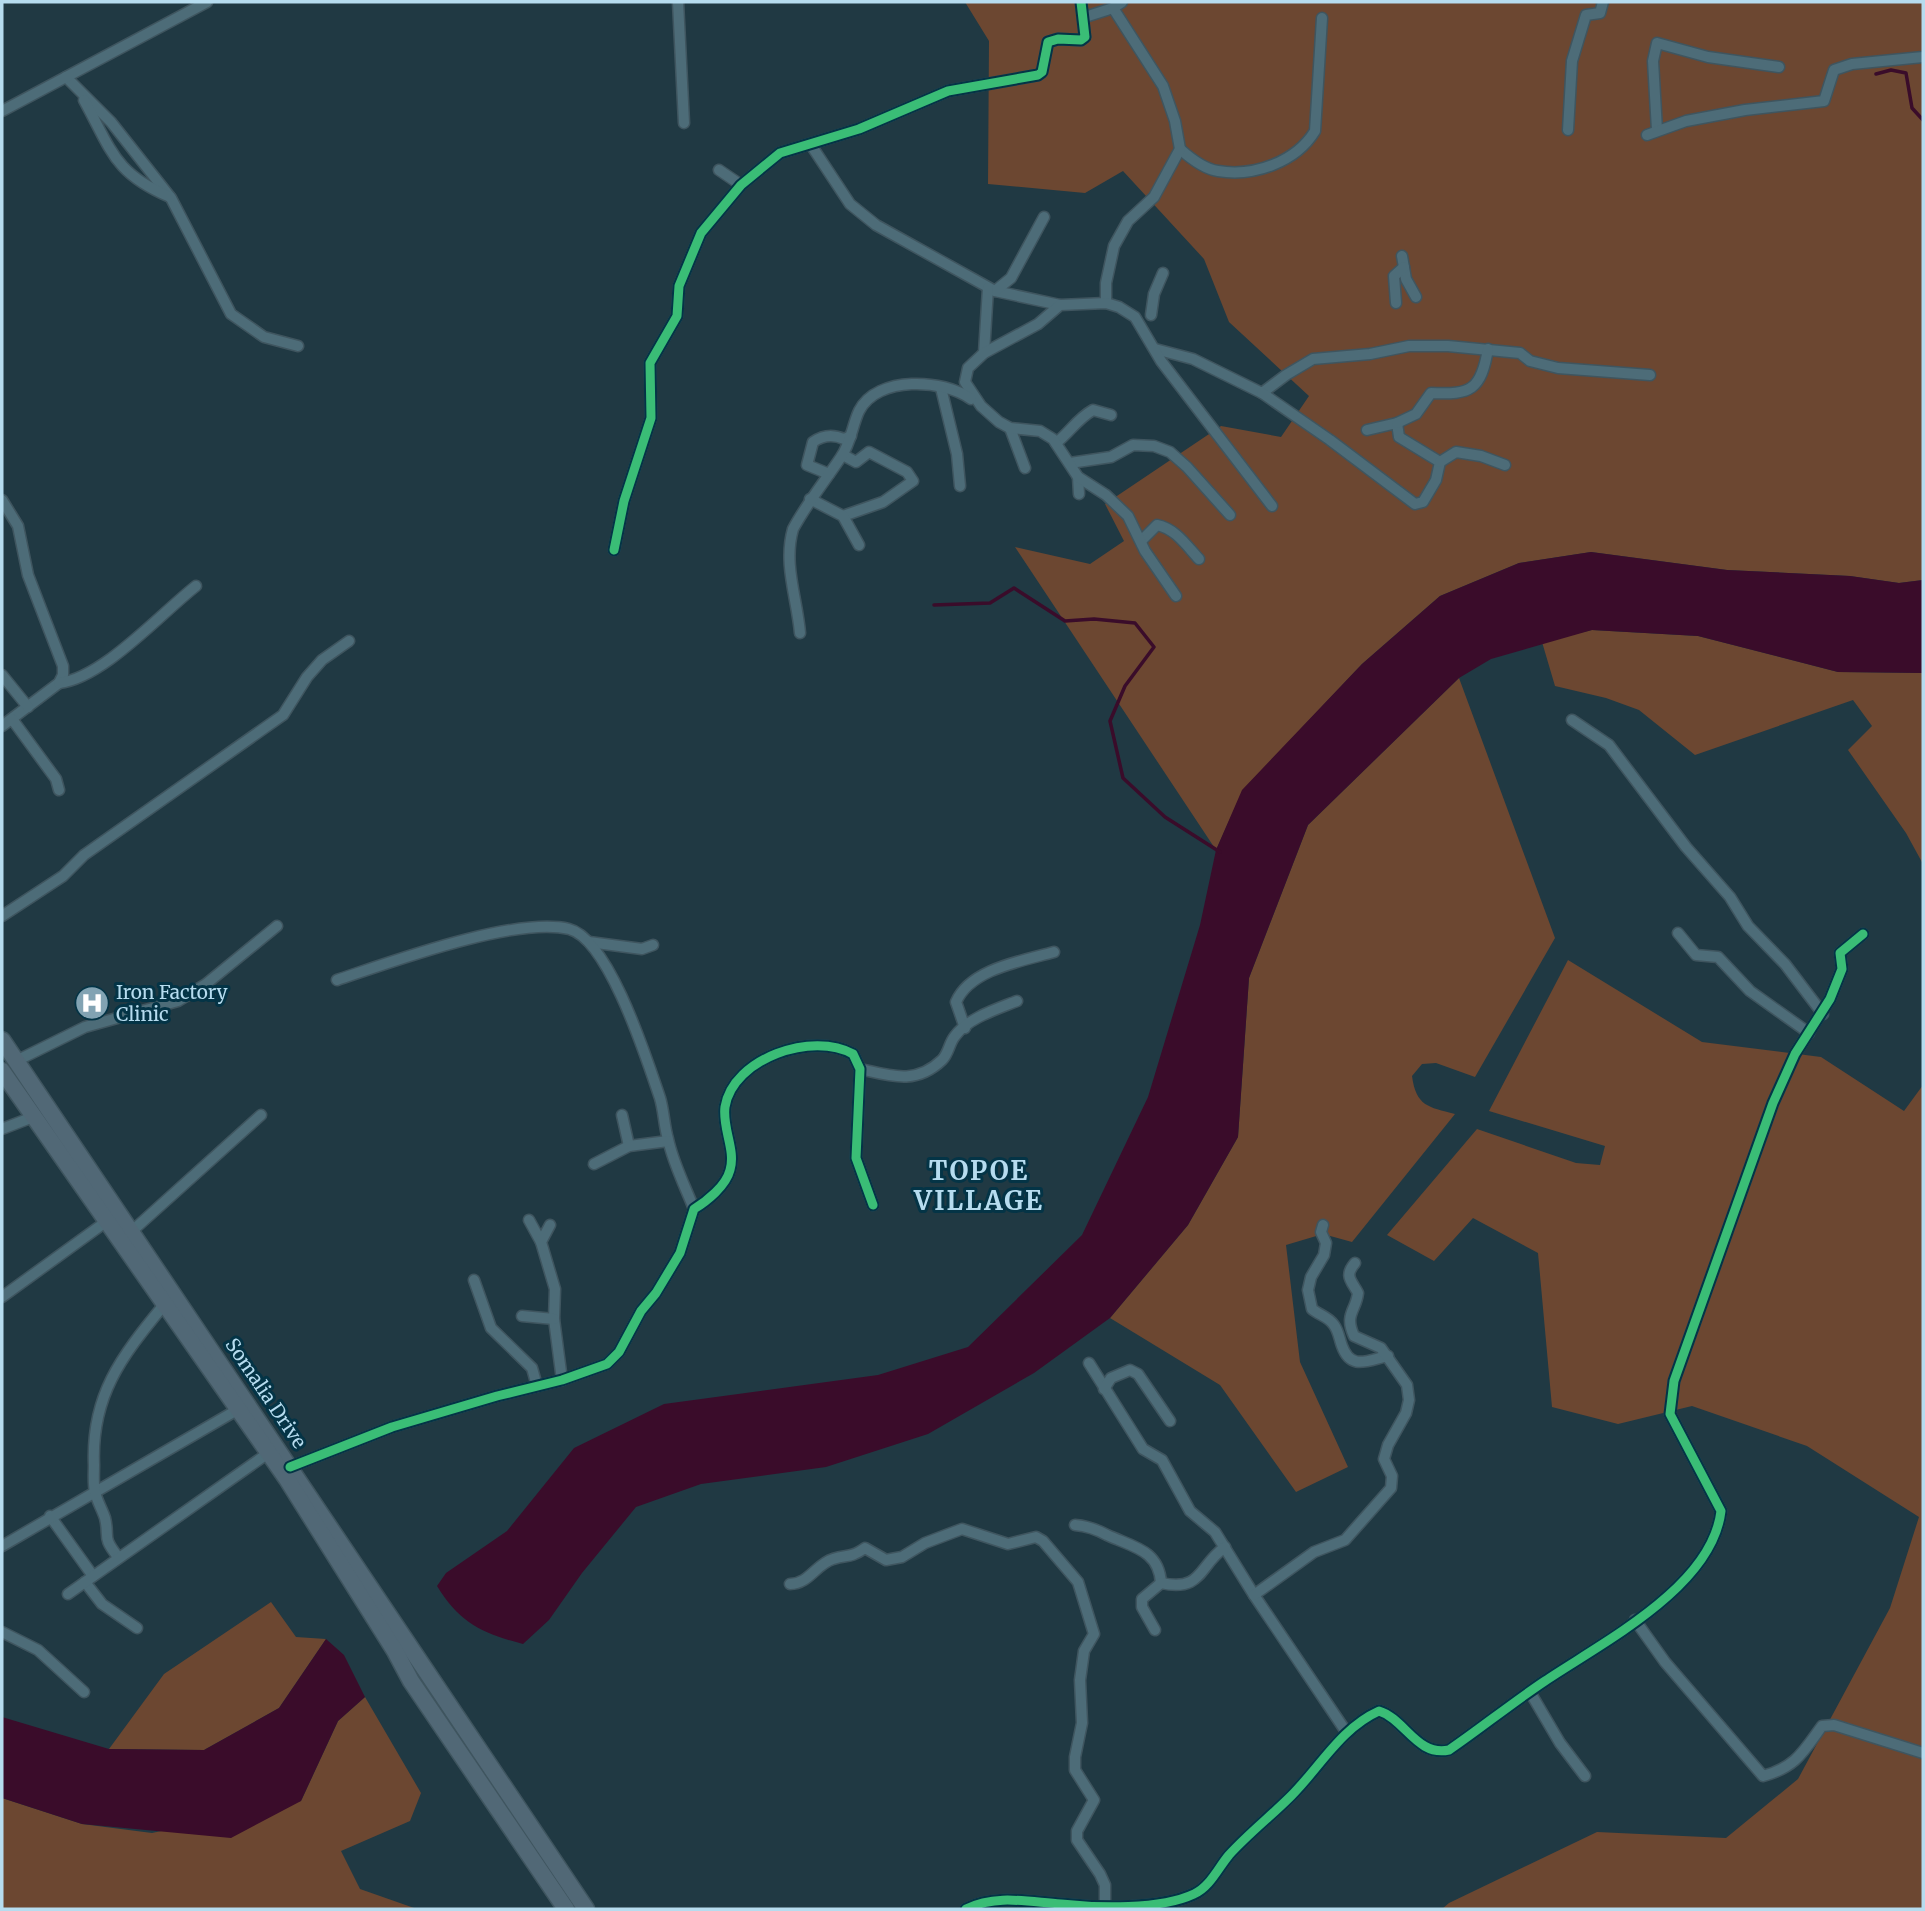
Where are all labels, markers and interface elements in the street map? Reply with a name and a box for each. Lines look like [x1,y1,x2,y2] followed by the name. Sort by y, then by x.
[116,980,228,1026] place label: Iron Factory Clinic
[73,984,111,1022] hospital icon: Iron Factory Clinic
[913,1154,1044,1217] district label: TOPOE VILLAGE
[220,1333,312,1453] street label: Somalia Drive

